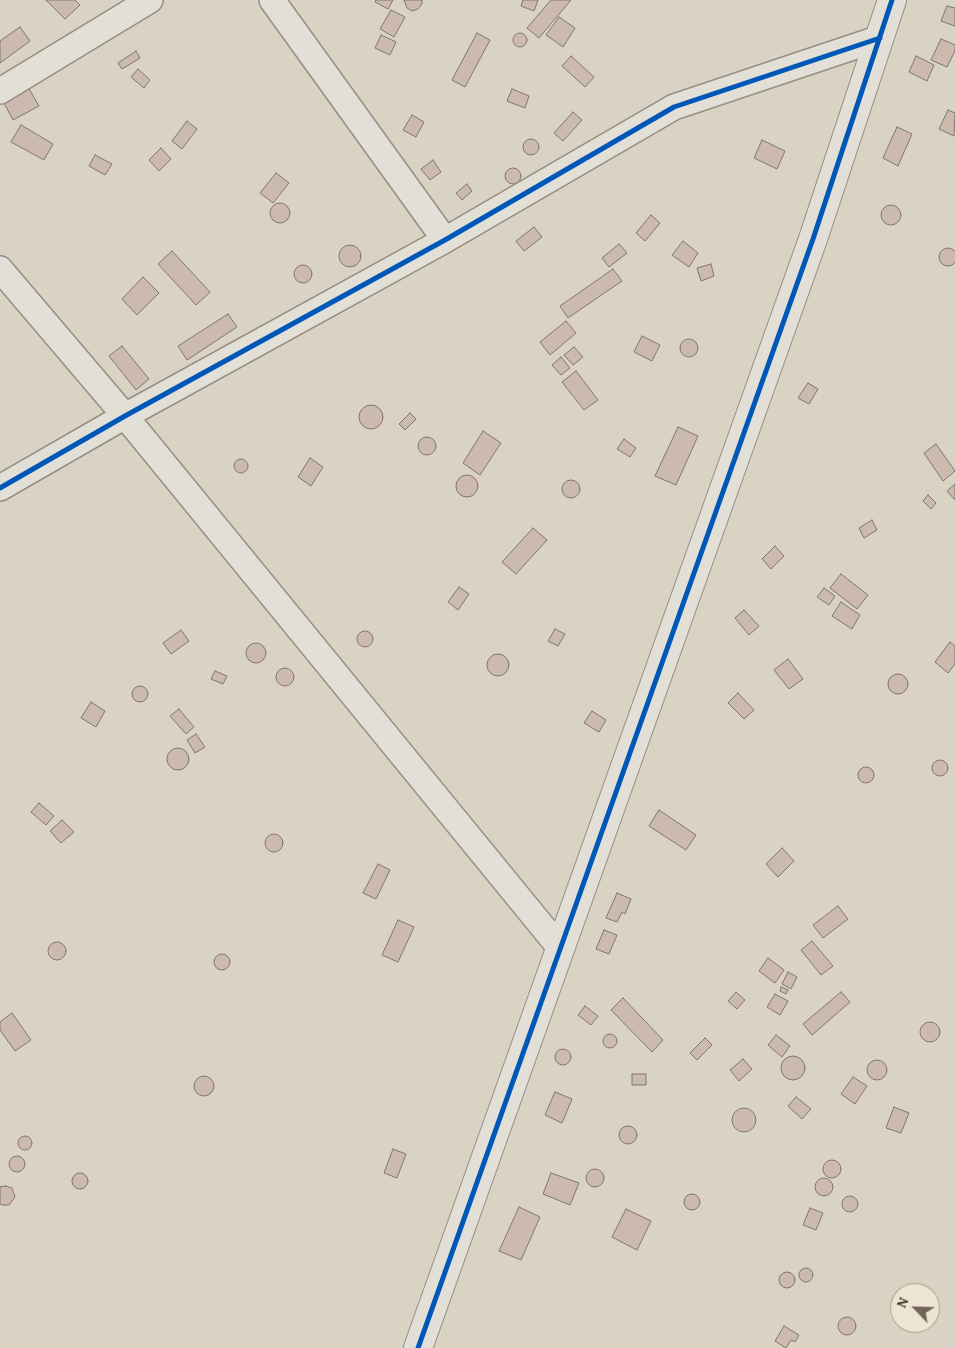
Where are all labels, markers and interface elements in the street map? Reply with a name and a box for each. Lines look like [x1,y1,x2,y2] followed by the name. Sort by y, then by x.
[890,1283,940,1333] north arrow
[891,1294,913,1311] text: N

